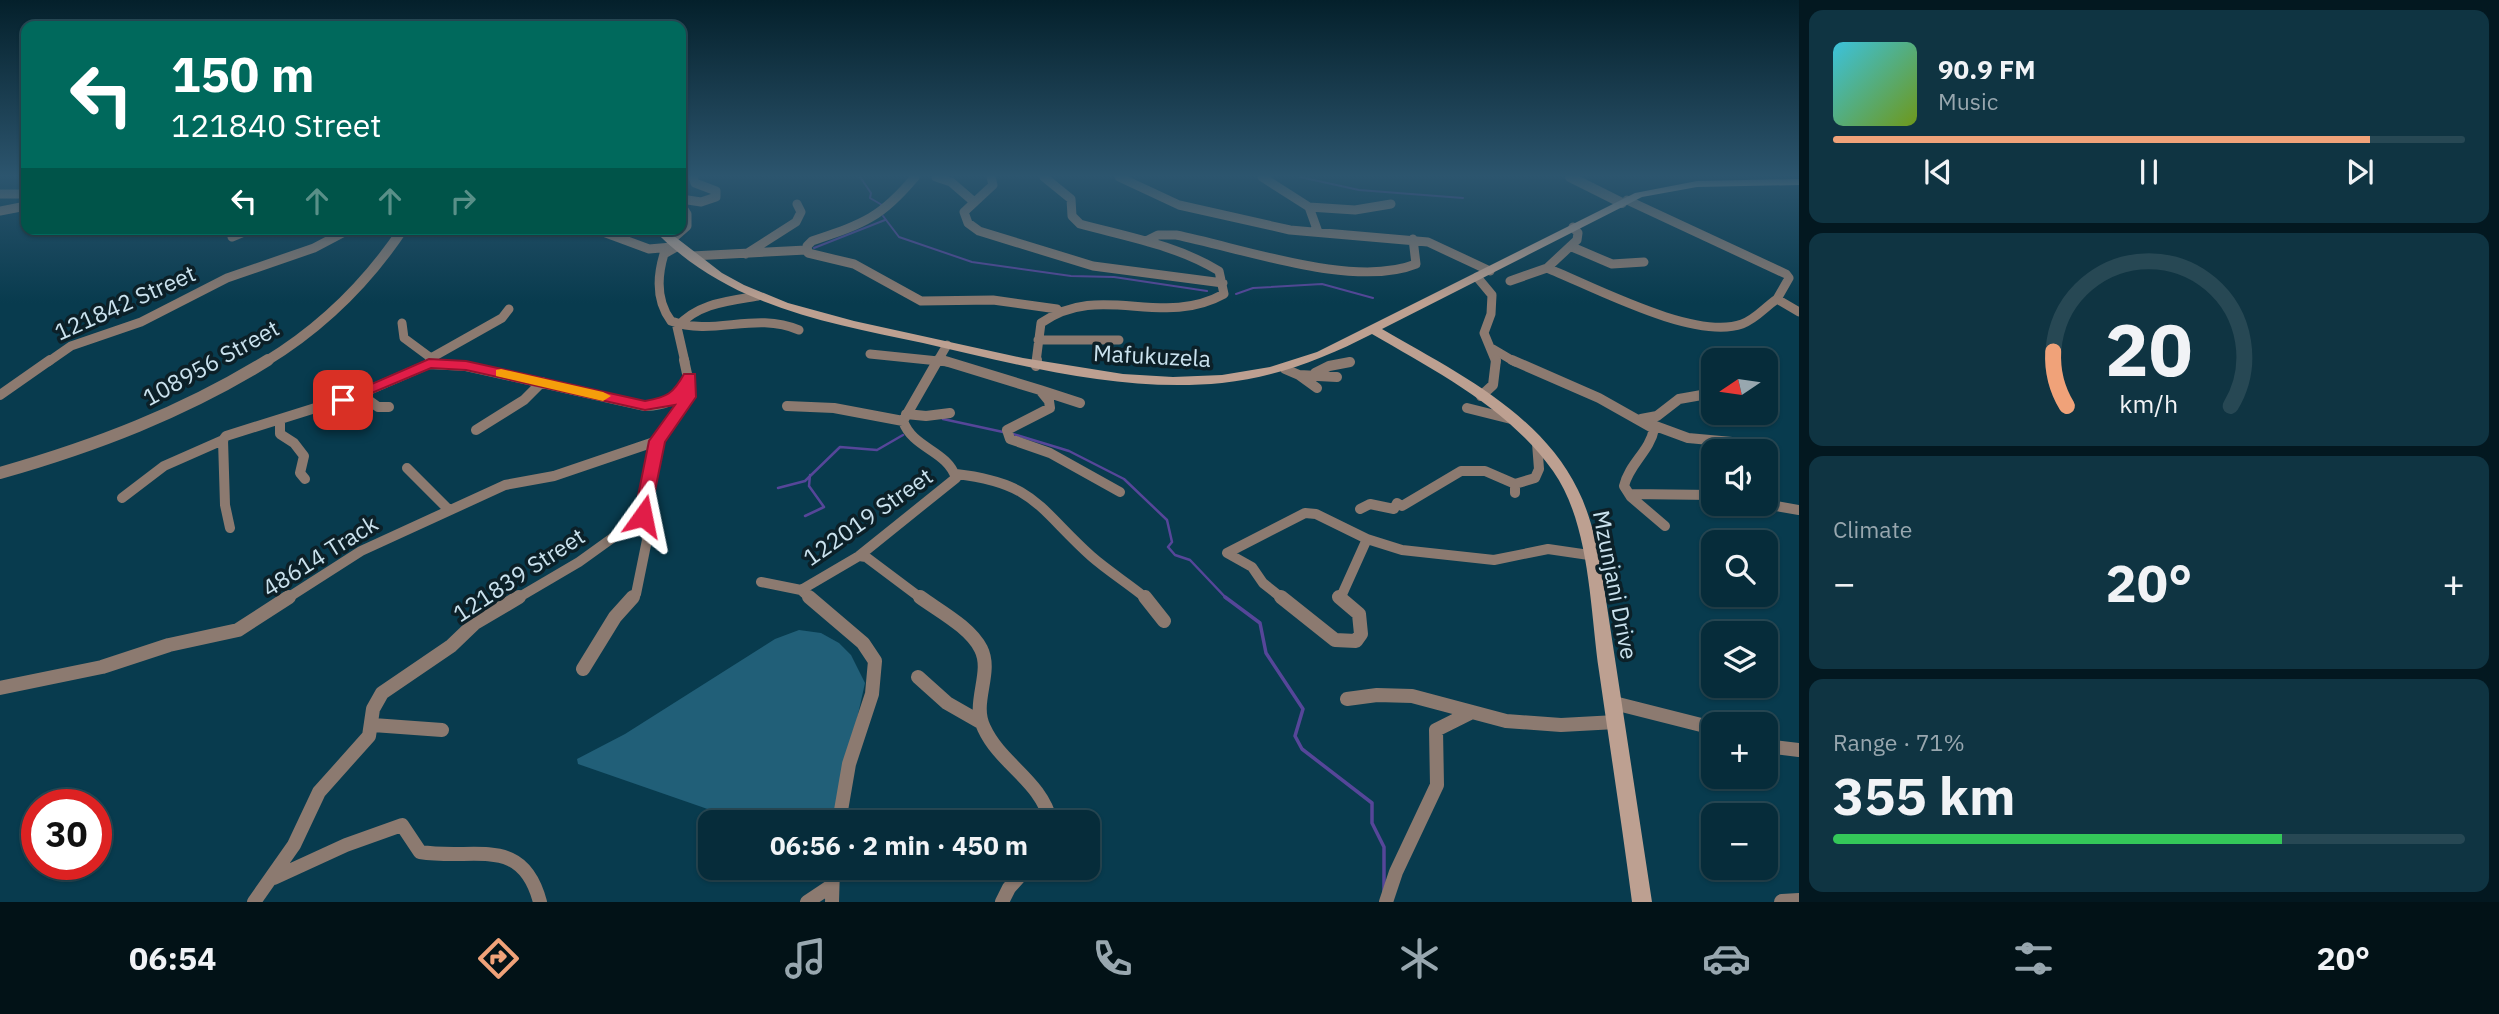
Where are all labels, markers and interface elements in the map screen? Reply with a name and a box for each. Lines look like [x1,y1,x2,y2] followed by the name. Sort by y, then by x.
[171,42,315,105] text: 150 m
[56,49,147,140] icon: left
[1938,52,2036,86] text: 90.9 FM
[1938,86,1998,116] text: Music
[171,104,382,146] text: 121840 Street
[1919,153,1957,191] icon: previous
[2130,153,2168,191] icon: pause
[2341,153,2379,191] icon: next
[225,182,263,220] icon: left
[298,182,336,220] icon: ahead
[371,182,409,220] icon: ahead
[444,182,482,220] icon: right
[49,258,200,347] street label: 121842 Street
[2105,301,2193,396] text: 20
[137,312,284,412] street label: 108956 Street
[1092,337,1212,373] street label: Mafukuzela
[1701,348,1778,425] north arrow
[1701,348,1778,880] map controls
[313,370,373,430] pin
[324,381,362,419] icon: arrive
[2120,386,2178,419] text: km/h
[1701,439,1778,516] button: sound
[797,460,938,572] street label: 122019 Street
[606,479,680,553] position arrow
[256,508,383,603] street label: 48614 Track
[1587,508,1645,662] street label: Mzunjani Drive
[1833,514,1912,544] text: Climate
[447,520,590,628] street label: 121839 Street
[1701,530,1778,607] button: search
[2106,549,2192,616] text: 20°
[1833,558,1856,607] text: −
[2442,558,2465,607] text: +
[1701,621,1778,698] button: layers
[1701,712,1778,789] button: +
[1833,727,1965,757] text: Range · 71%
[1833,762,2015,829] text: 355 km
[21,789,112,880] speed limit sign: 30
[1701,803,1778,880] button: −
[770,828,1028,862] text: 06:56 · 2 min · 450 m
[474,934,523,983] icon: directions
[781,934,830,983] icon: music
[1088,934,1137,983] icon: phone
[1395,934,1444,983] icon: climate
[1702,934,1751,983] icon: car
[2009,934,2058,983] icon: filters
[129,937,216,979] text: 06:54
[2316,937,2370,979] text: 20°

